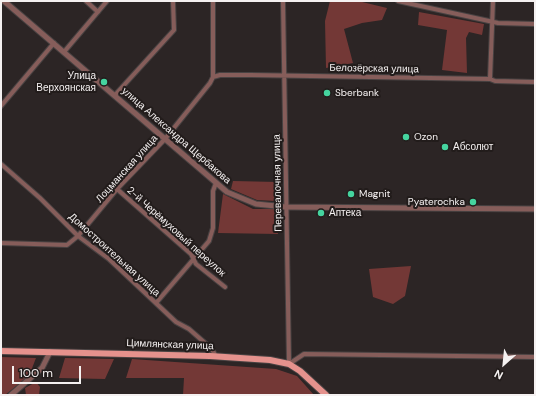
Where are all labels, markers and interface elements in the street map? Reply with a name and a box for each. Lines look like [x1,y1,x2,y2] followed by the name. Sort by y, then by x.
[329,62,419,76] street label: Белозёрская улица
[36,70,96,94] place label: Улица Верхоянская
[99,77,109,87] marker: Улица Верхоянская
[119,85,233,187] street label: улица Александра Щербакова
[335,87,379,99] place label: Sberbank
[322,88,332,98] marker: Sberbank
[414,131,438,143] place label: Ozon
[401,132,411,142] marker: Ozon
[94,133,160,205] street label: Лоцманская улица
[271,134,285,232] street label: Перевалочная улица
[453,141,493,153] place label: Абсолют
[440,142,450,152] marker: Абсолют
[124,185,228,279] street label: 2-й Черёмуховый переулок
[359,188,390,200] place label: Magnit
[346,189,356,199] marker: Magnit
[408,196,465,208] place label: Pyaterochka
[468,197,478,207] marker: Pyaterochka
[329,207,361,219] place label: Аптека
[316,208,326,218] marker: Аптека
[66,211,162,299] street label: Домостроительная улица
[126,337,214,353] street label: Цимлянская улица
[484,344,524,384] north arrow
[14,358,83,384] scale bar
[19,365,53,381] text: 100 m
[492,367,505,383] text: N

